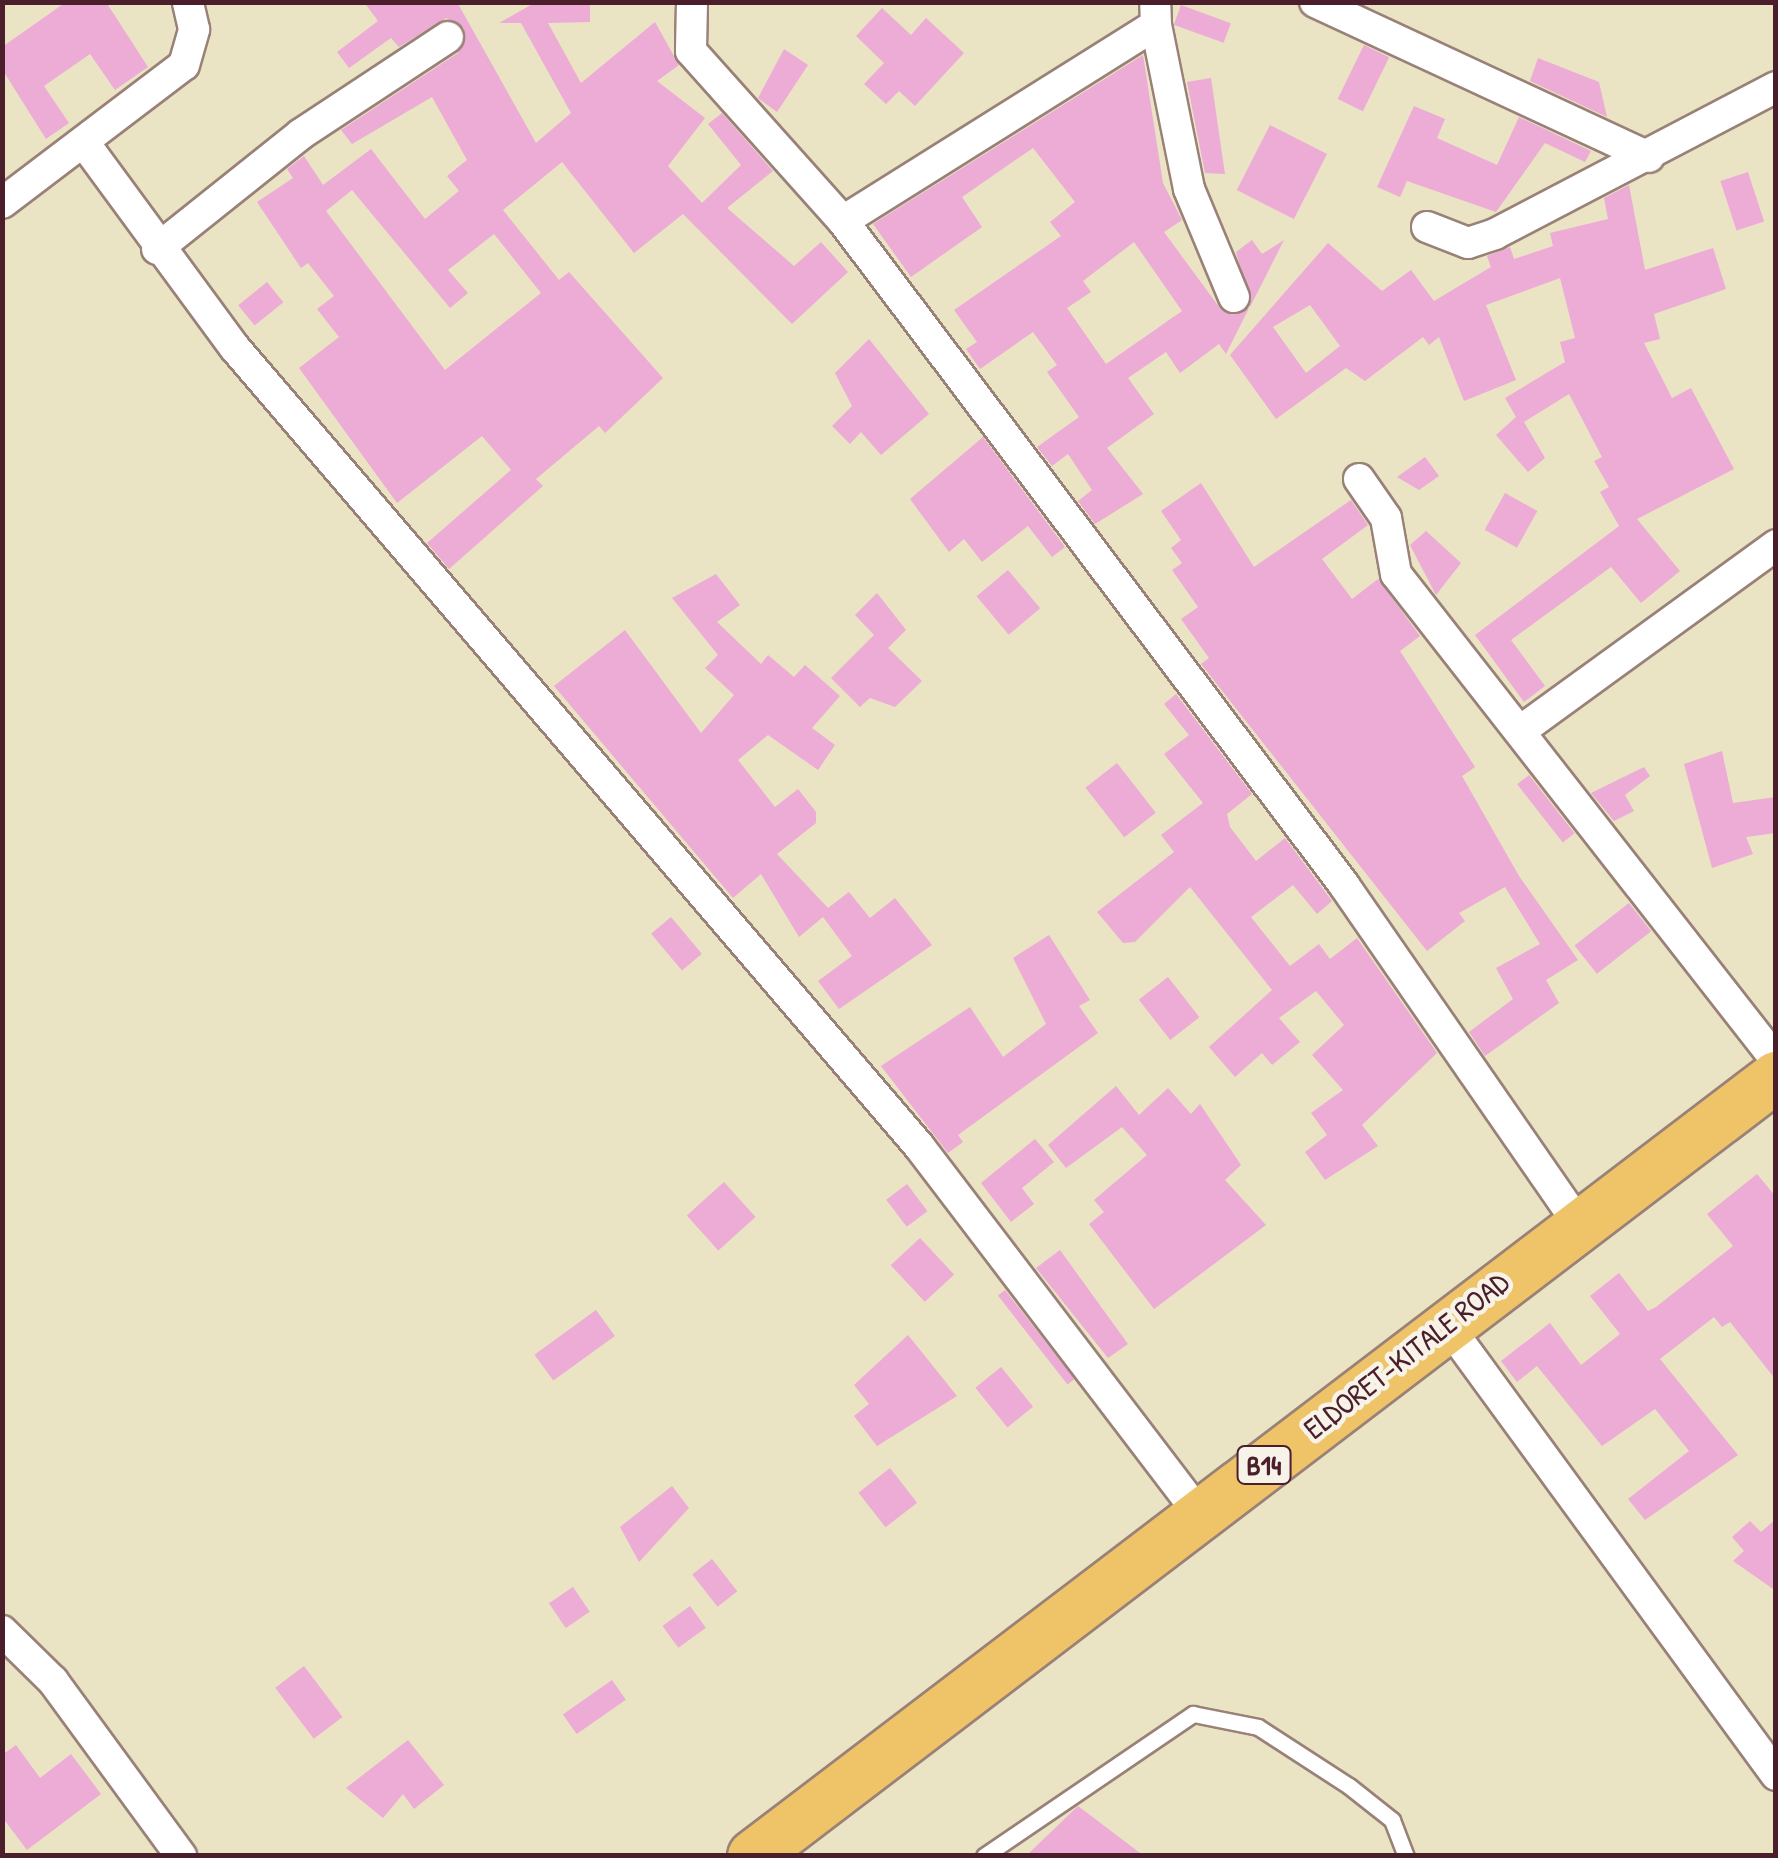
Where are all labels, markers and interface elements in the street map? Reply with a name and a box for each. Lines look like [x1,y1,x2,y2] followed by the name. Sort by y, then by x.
[1296,1264,1516,1446] street label: ELDORET-KITALE ROAD
[1236,1442,1292,1488] road number: B14

